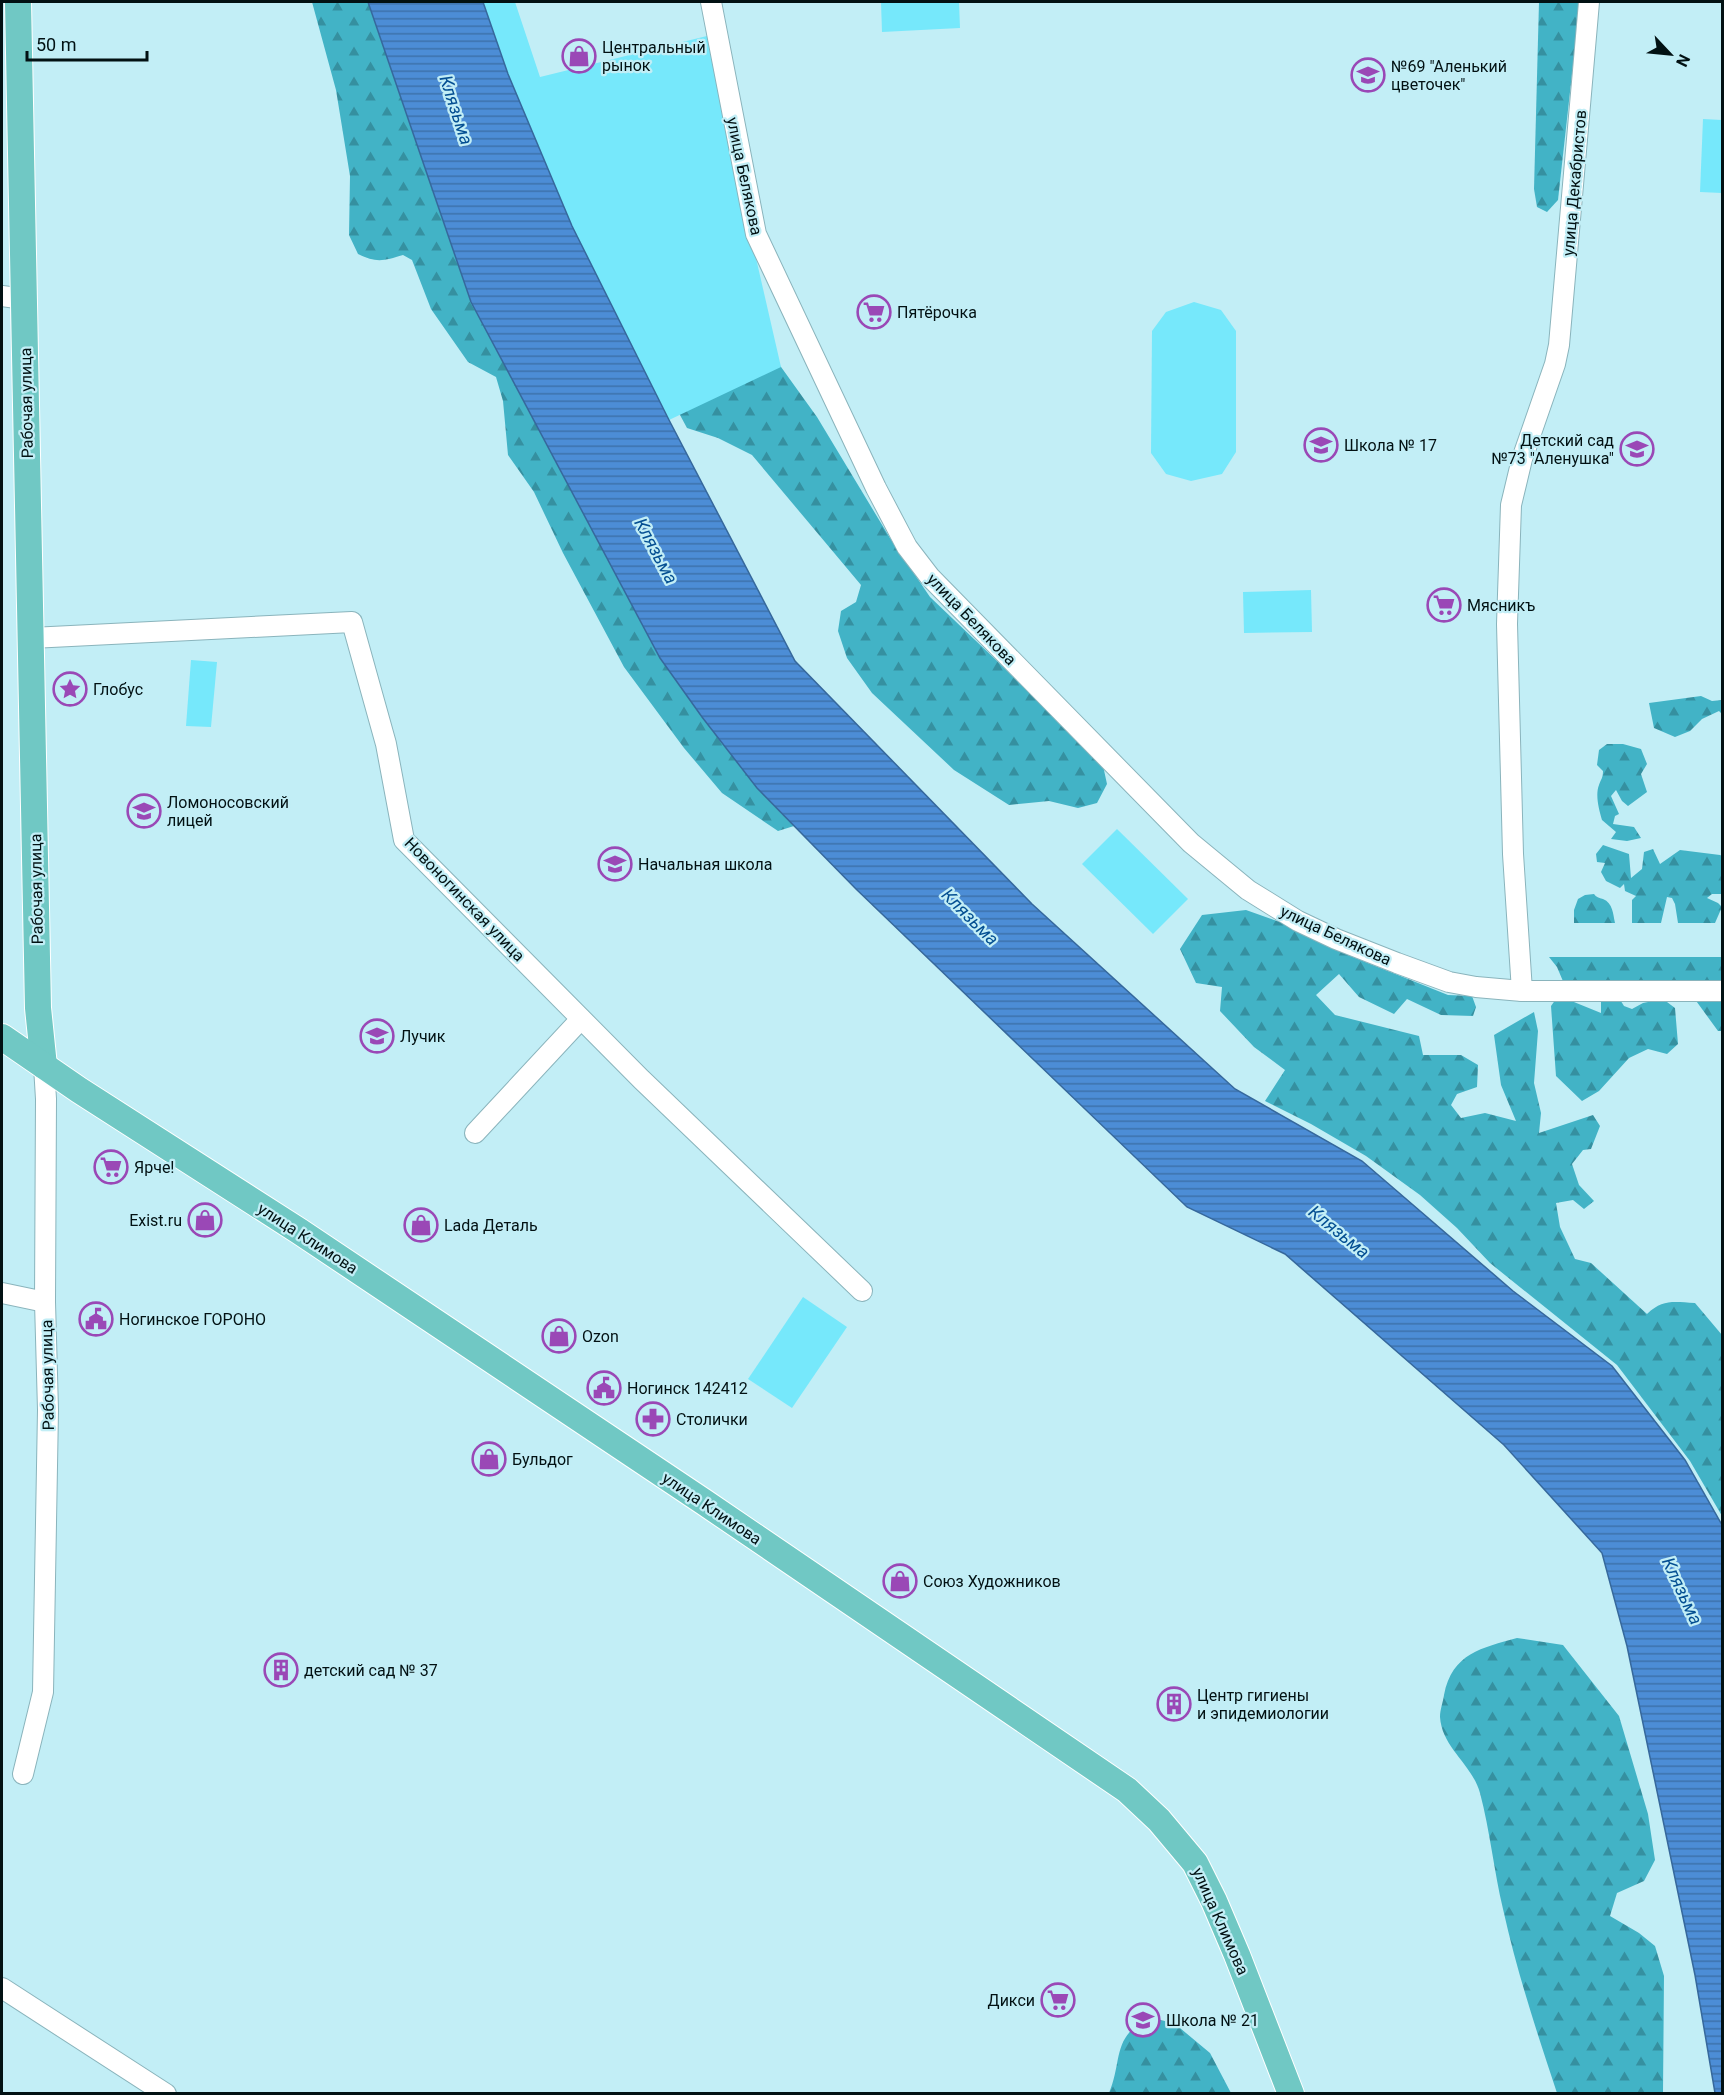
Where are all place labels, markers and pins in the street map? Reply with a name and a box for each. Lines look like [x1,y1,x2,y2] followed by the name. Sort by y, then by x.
[561,38,597,74] shop icon: Центральный рынок
[602,38,706,75] place label: Центральный рынок
[1350,57,1386,93] school or university icon: №69 "Аленький цветочек"
[1391,57,1507,94] place label: №69 "Аленький цветочек"
[856,294,892,330] supermarket icon: Пятёрочка
[897,303,977,322] place label: Пятёрочка
[1303,427,1339,463] school or university icon: Школа № 17
[1491,431,1614,468] place label: Детский сад №73 "Аленушка"
[1619,431,1655,467] school or university icon: Детский сад №73 "Аленушка"
[1344,436,1437,455] place label: Школа № 17
[1426,587,1462,623] supermarket icon: Мясникъ
[1467,596,1535,615] place label: Мясникъ
[52,671,88,707] place icon: Глобус
[93,680,143,699] place label: Глобус
[126,793,162,829] school or university icon: Ломоносовский лицей
[167,793,289,830] place label: Ломоносовский лицей
[597,846,633,882] school or university icon: Начальная школа
[638,855,773,874] place label: Начальная школа
[359,1018,395,1054] school or university icon: Лучик
[400,1027,446,1046] place label: Лучик
[93,1149,129,1185] supermarket icon: Ярче!
[134,1158,174,1177] place label: Ярче!
[187,1202,223,1238] shop icon: Exist.ru
[403,1207,439,1243] shop icon: Lada Деталь
[129,1211,182,1230] place label: Exist.ru
[444,1216,538,1235] place label: Lada Деталь
[78,1301,114,1337] public building icon: Ногинское ГОРОНО
[119,1310,266,1329] place label: Ногинское ГОРОНО
[541,1318,577,1354] shop icon: Ozon
[582,1327,619,1346] place label: Ozon
[586,1370,622,1406] public building icon: Ногинск 142412
[627,1379,748,1398] place label: Ногинск 142412
[635,1401,671,1437] pharmacy icon: Столички
[676,1410,748,1429] place label: Столички
[471,1441,507,1477] shop icon: Бульдог
[512,1450,573,1469] place label: Бульдог
[882,1563,918,1599] shop icon: Союз Художников
[923,1572,1061,1591] place label: Союз Художников
[263,1652,299,1688] building icon: детский сад № 37
[304,1661,438,1680] place label: детский сад № 37
[1156,1686,1192,1722] building icon: Центр гигиены и эпидемиологии
[1197,1686,1329,1723] place label: Центр гигиены и эпидемиологии
[1040,1982,1076,2018] supermarket icon: Дикси
[988,1991,1035,2010] place label: Дикси
[1125,2002,1161,2038] school or university icon: Школа № 21
[1166,2011,1259,2030] place label: Школа № 21

